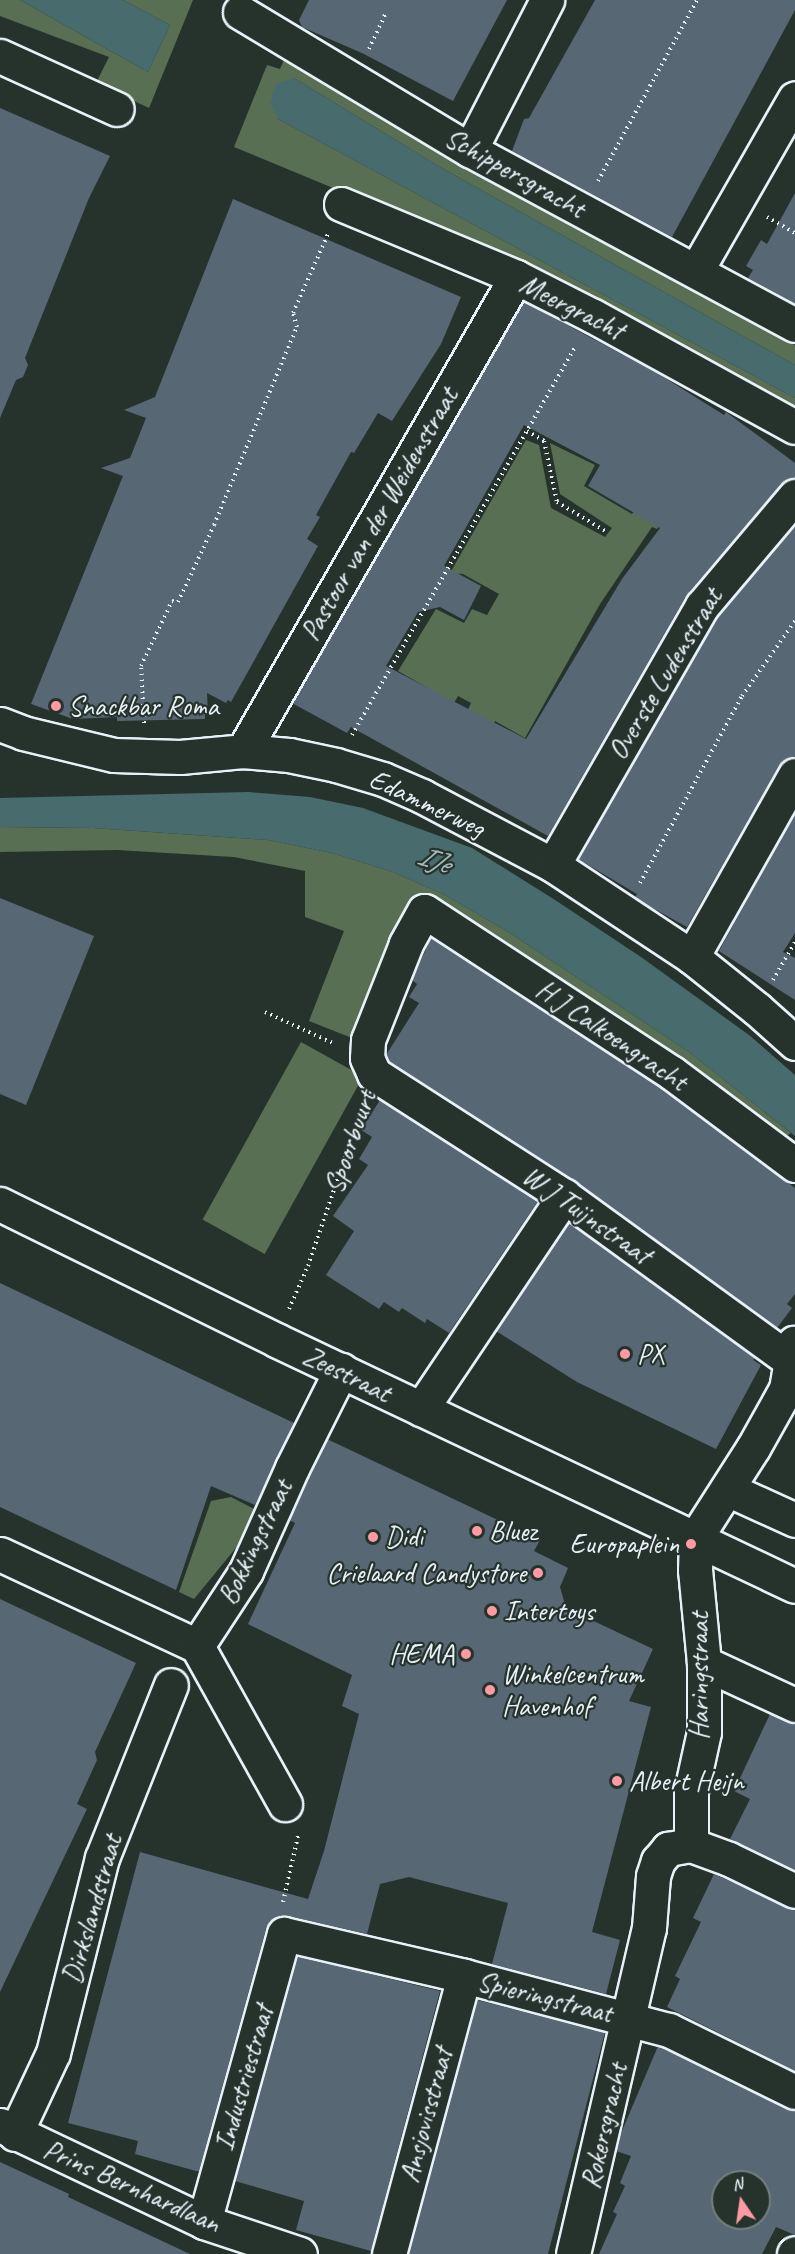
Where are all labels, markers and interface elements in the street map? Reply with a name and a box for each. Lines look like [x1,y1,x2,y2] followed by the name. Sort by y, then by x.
[439,121,591,225] street label: Schippersgracht
[515,267,629,347] street label: Meergracht
[293,382,465,646] street label: Pastoor van der Weidenstraat
[601,582,729,766] street label: Overste Ludenstraat
[68,689,218,723] place label: Snackbar Roma
[49,699,63,713] marker: Snackbar Roma
[364,762,490,844] street label: Edammerweg
[413,837,455,881] water label: IJe
[530,972,694,1098] street label: H J Calkoengracht
[317,1086,383,1198] street label: Spoorbuurt
[517,1159,657,1271] street label: W J Tuijnstraat
[637,1337,664,1371] place label: PX
[298,1338,396,1410] street label: Zeestraat
[618,1347,632,1361] marker: PX
[210,1474,300,1610] street label: Bokkingstraat
[489,1514,537,1548] place label: Bluez
[385,1520,423,1554] place label: Didi
[470,1524,484,1538] marker: Bluez
[570,1527,679,1561] place label: Europaplein
[366,1530,380,1544] marker: Didi
[684,1537,698,1551] marker: Europaplein
[325,1556,526,1590] place label: Crielaard Candystore
[531,1566,545,1580] marker: Crielaard Candystore
[504,1594,594,1628] place label: Intertoys
[485,1604,499,1618] marker: Intertoys
[682,1612,716,1740] street label: Haringstraat
[389,1637,454,1671] place label: HEMA
[459,1647,473,1661] marker: HEMA
[502,1657,643,1723] place label: Winkelcentrum Havenhof
[483,1683,497,1697] marker: Winkelcentrum Havenhof
[629,1764,744,1798] place label: Albert Heijn
[610,1774,624,1788] marker: Albert Heijn
[55,1831,129,1987] street label: Dirkslandstraat
[474,1964,616,2030] street label: Spieringstraat
[207,2001,281,2155] street label: Industriestraat
[392,2044,460,2186] street label: Ansjovisstraat
[573,2060,635,2192] street label: Rokersgracht
[38,2132,226,2240] street label: Prins Bernhardlaan
[711,2170,771,2230] north arrow
[730,2174,744,2195] text: N

